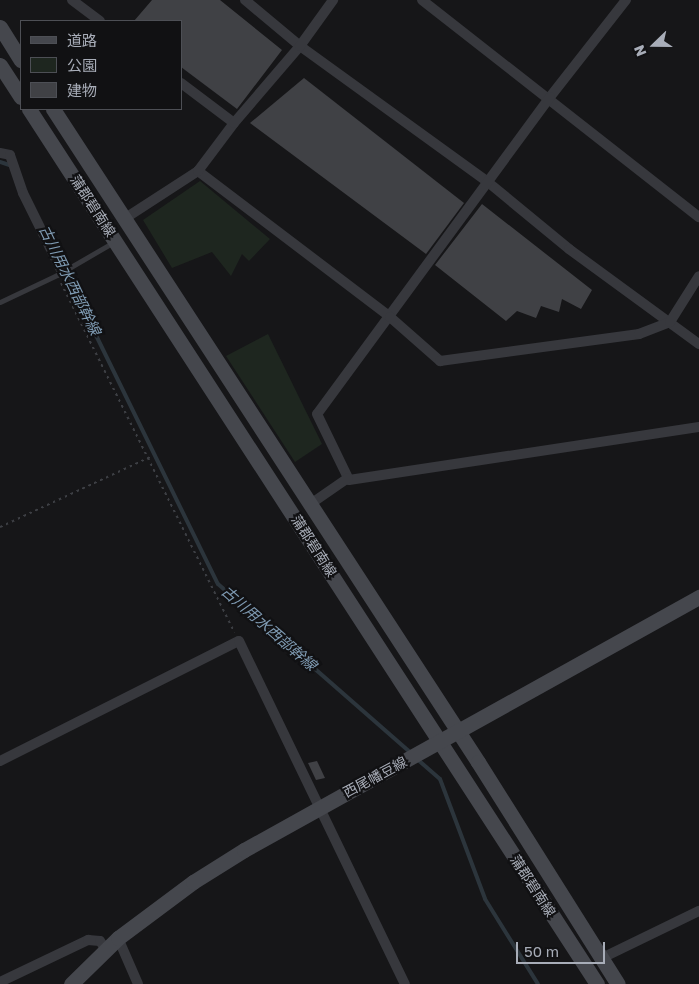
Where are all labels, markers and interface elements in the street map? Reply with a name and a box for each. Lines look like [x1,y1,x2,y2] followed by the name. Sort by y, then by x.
[20,20,182,110] legend
[629,20,679,70] north arrow
[67,31,97,49] text: 道路
[630,43,650,59] text: N
[67,56,97,74] text: 公園
[67,81,97,99] text: 建物
[67,172,119,240] street label: 蒲郡碧南線
[36,222,104,338] water label: 古川用水西部幹線
[288,512,340,580] street label: 蒲郡碧南線
[218,582,320,674] water label: 古川用水西部幹線
[340,753,410,801] street label: 西尾幡豆線
[507,852,559,920] street label: 蒲郡碧南線
[519,932,608,964] scale bar
[524,942,559,960] text: 50 m

